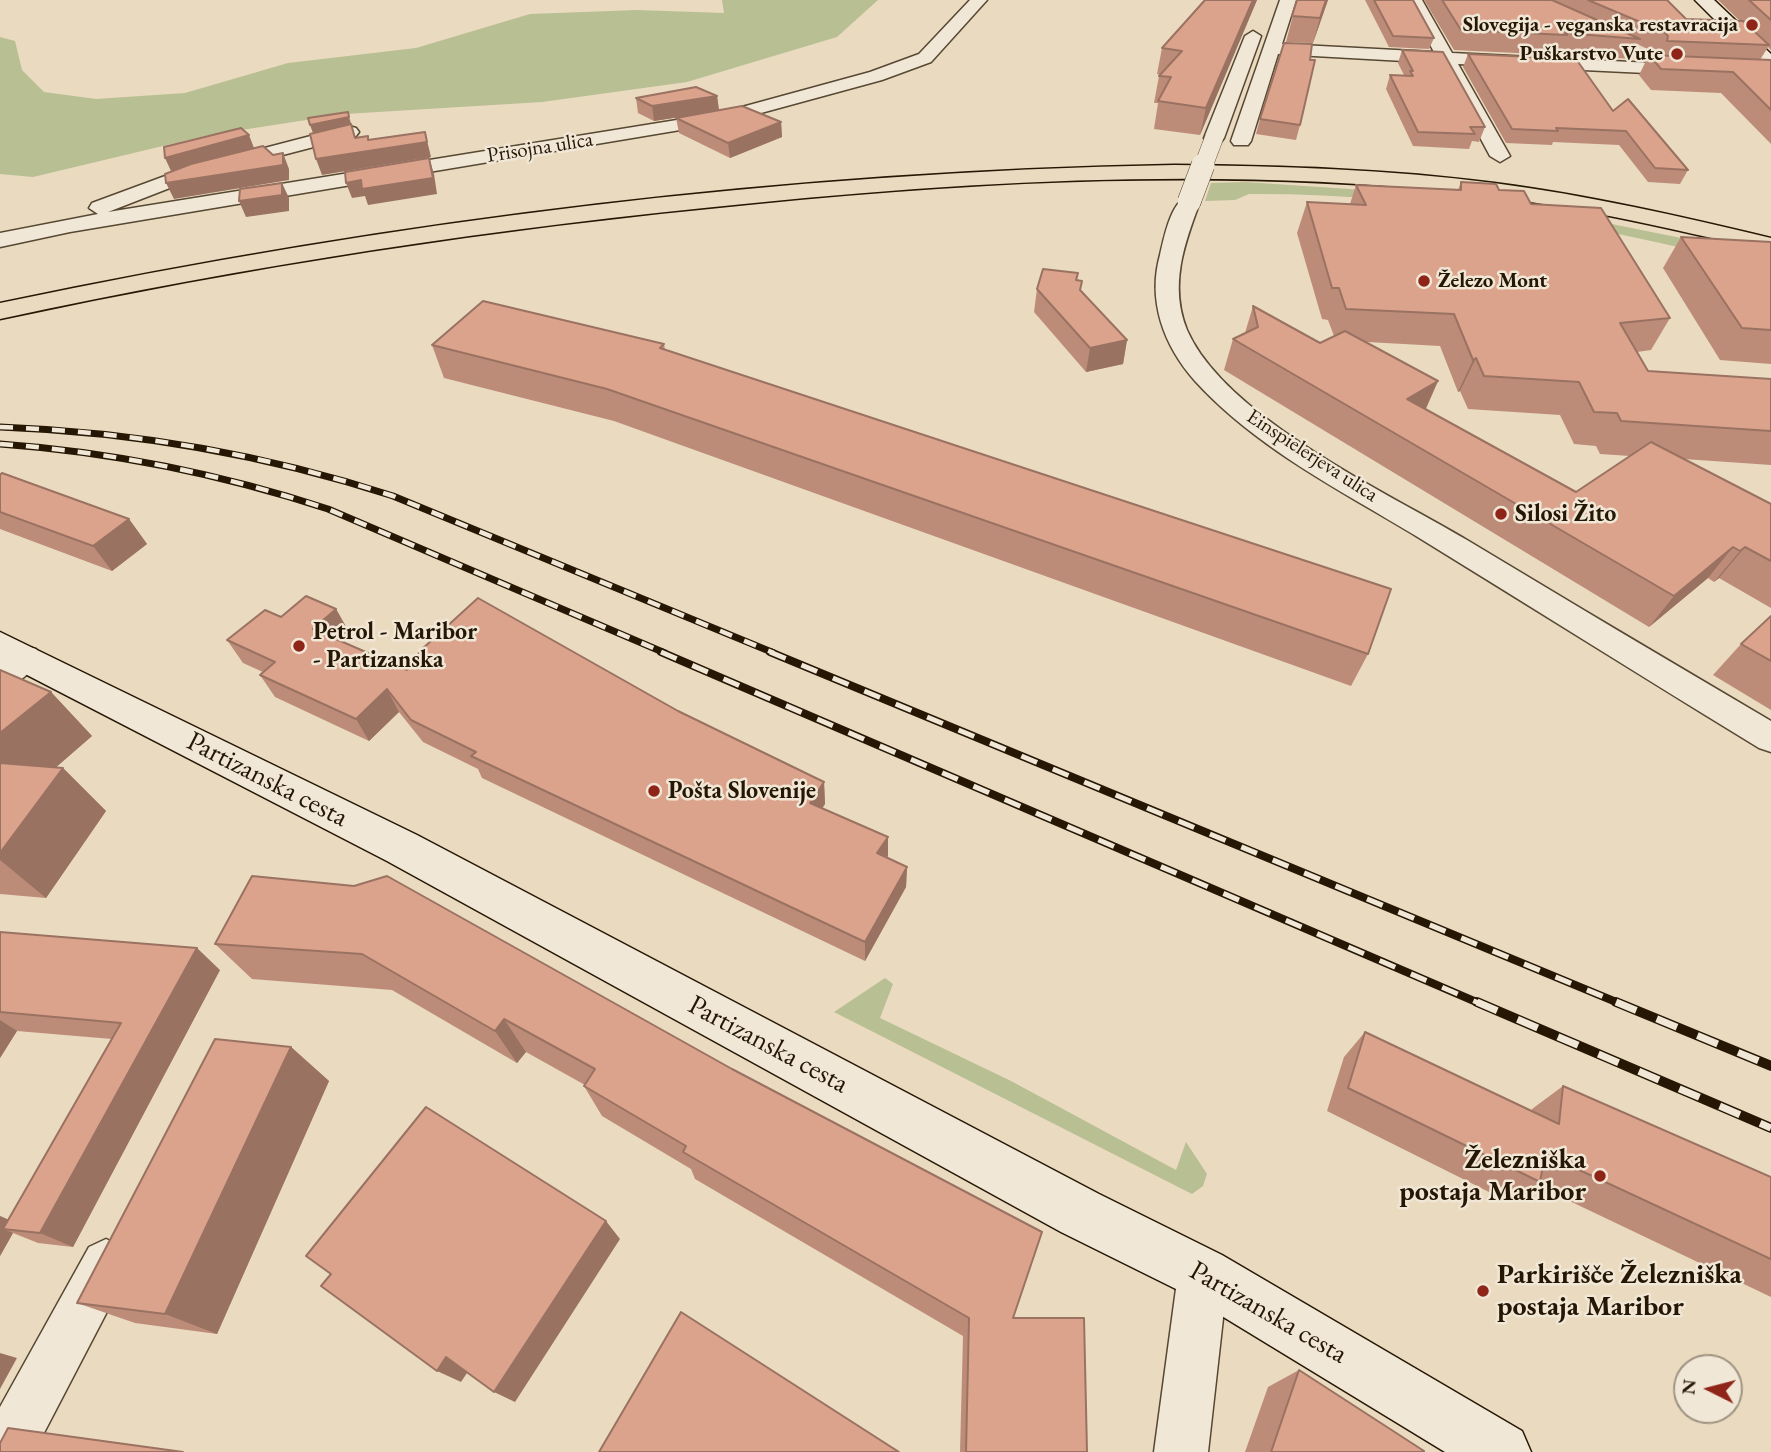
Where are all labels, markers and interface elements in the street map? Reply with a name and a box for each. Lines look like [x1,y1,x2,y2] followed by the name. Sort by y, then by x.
[1463,12,1738,38] place label: Slovegija - veganska restavracija
[1744,17,1760,33] marker: Slovegija - veganska restavracija
[1520,41,1663,67] place label: Puškarstvo Vute
[1669,46,1685,62] marker: Puškarstvo Vute
[485,127,595,169] street label: Prisojna ulica
[1438,268,1547,294] place label: Železo Mont
[1416,273,1432,289] marker: Železo Mont
[1242,404,1382,508] street label: Einspielerjeva ulica
[1515,500,1616,528] place label: Silosi Žito
[1493,506,1509,522] marker: Silosi Žito
[313,618,477,674] place label: Petrol - Maribor - Partizanska
[291,638,307,654] marker: Petrol - Maribor - Partizanska
[181,725,353,835] street label: Partizanska cesta
[668,777,816,805] place label: Pošta Slovenije
[646,783,662,799] marker: Pošta Slovenije
[682,989,854,1101] street label: Partizanska cesta
[1399,1143,1586,1209] place label: Železniška postaja Maribor
[1592,1168,1608,1184] marker: Železniška postaja Maribor
[1183,1254,1353,1372] street label: Partizanska cesta
[1497,1258,1742,1324] place label: Parkirišče Železniška postaja Maribor
[1475,1283,1491,1299] marker: Parkirišče Železniška postaja Maribor
[1673,1354,1743,1424] north arrow
[1675,1378,1702,1396] text: N

